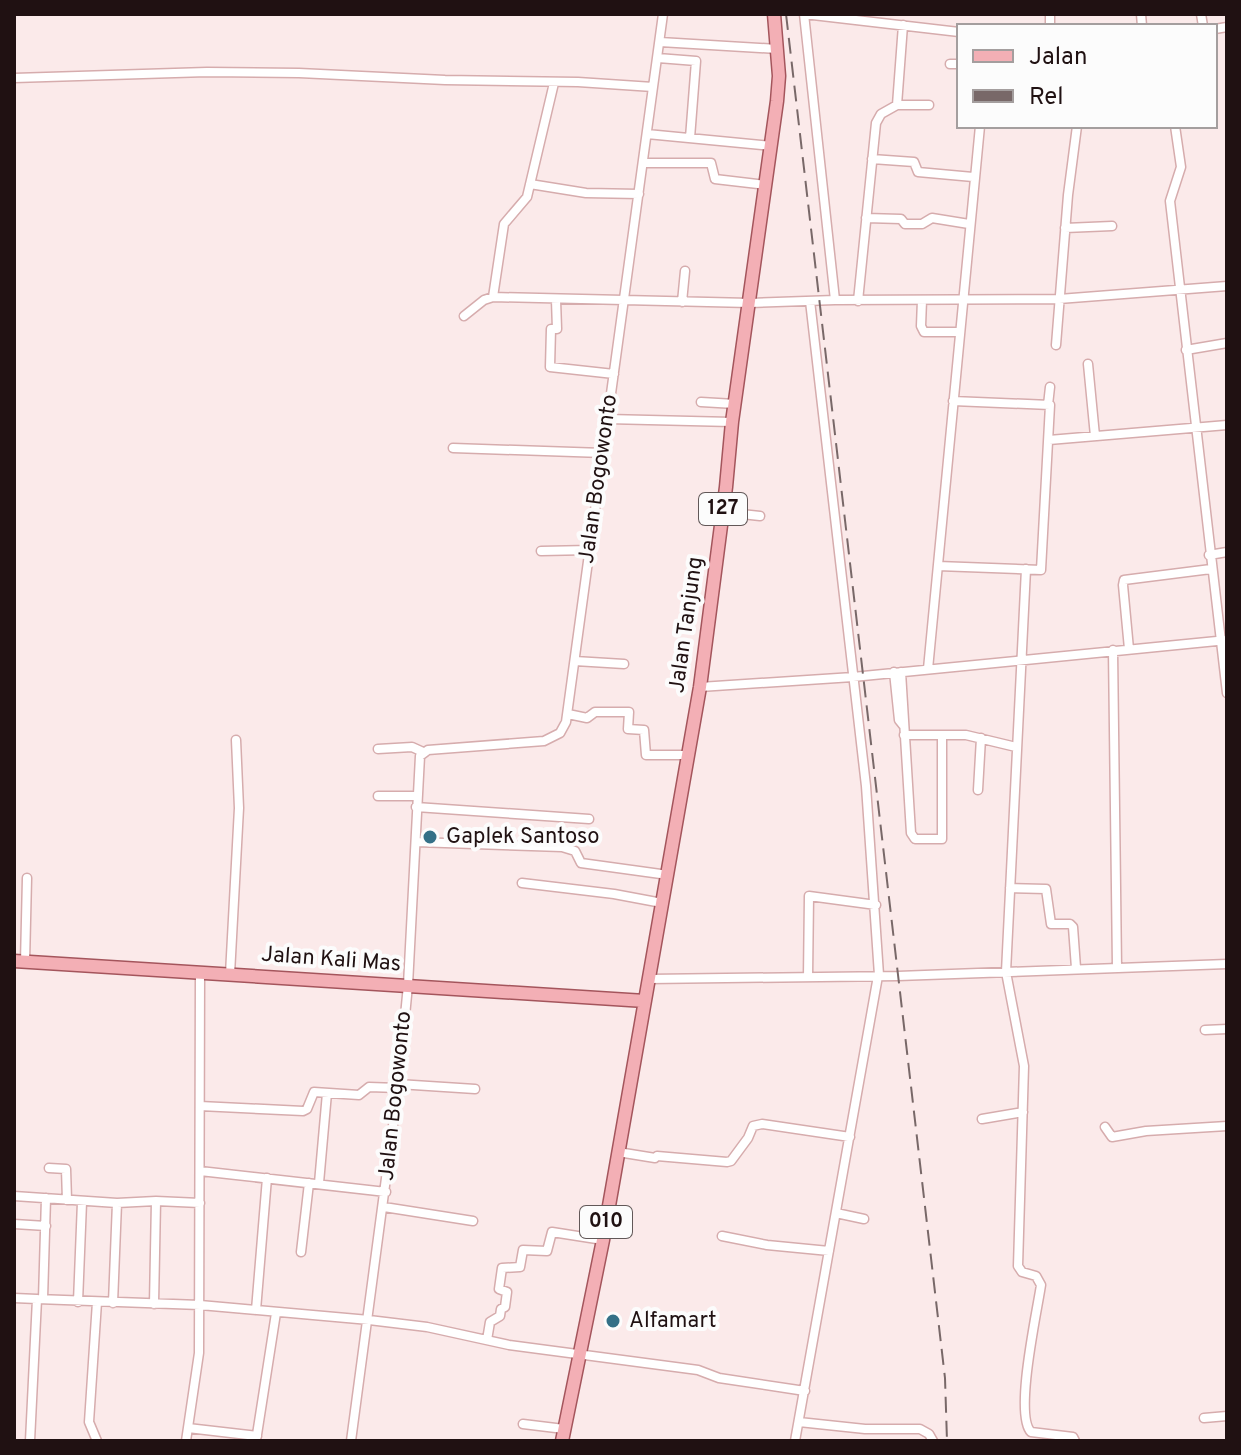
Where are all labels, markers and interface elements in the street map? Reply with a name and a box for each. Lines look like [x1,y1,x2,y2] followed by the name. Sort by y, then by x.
[957,24,1217,128] legend
[1029,43,1087,73] text: Jalan
[1029,83,1064,113] text: Rel
[574,393,624,565] street label: Jalan Bogowonto
[699,493,747,525] road number: 127
[664,555,710,695] street label: Jalan Tanjung
[446,824,600,851] place label: Gaplek Santoso
[421,828,439,846] marker: Gaplek Santoso
[260,942,402,978] street label: Jalan Kali Mas
[374,1010,418,1182] street label: Jalan Bogowonto
[580,1206,632,1238] road number: 010
[629,1308,717,1335] place label: Alfamart
[604,1312,622,1330] marker: Alfamart

